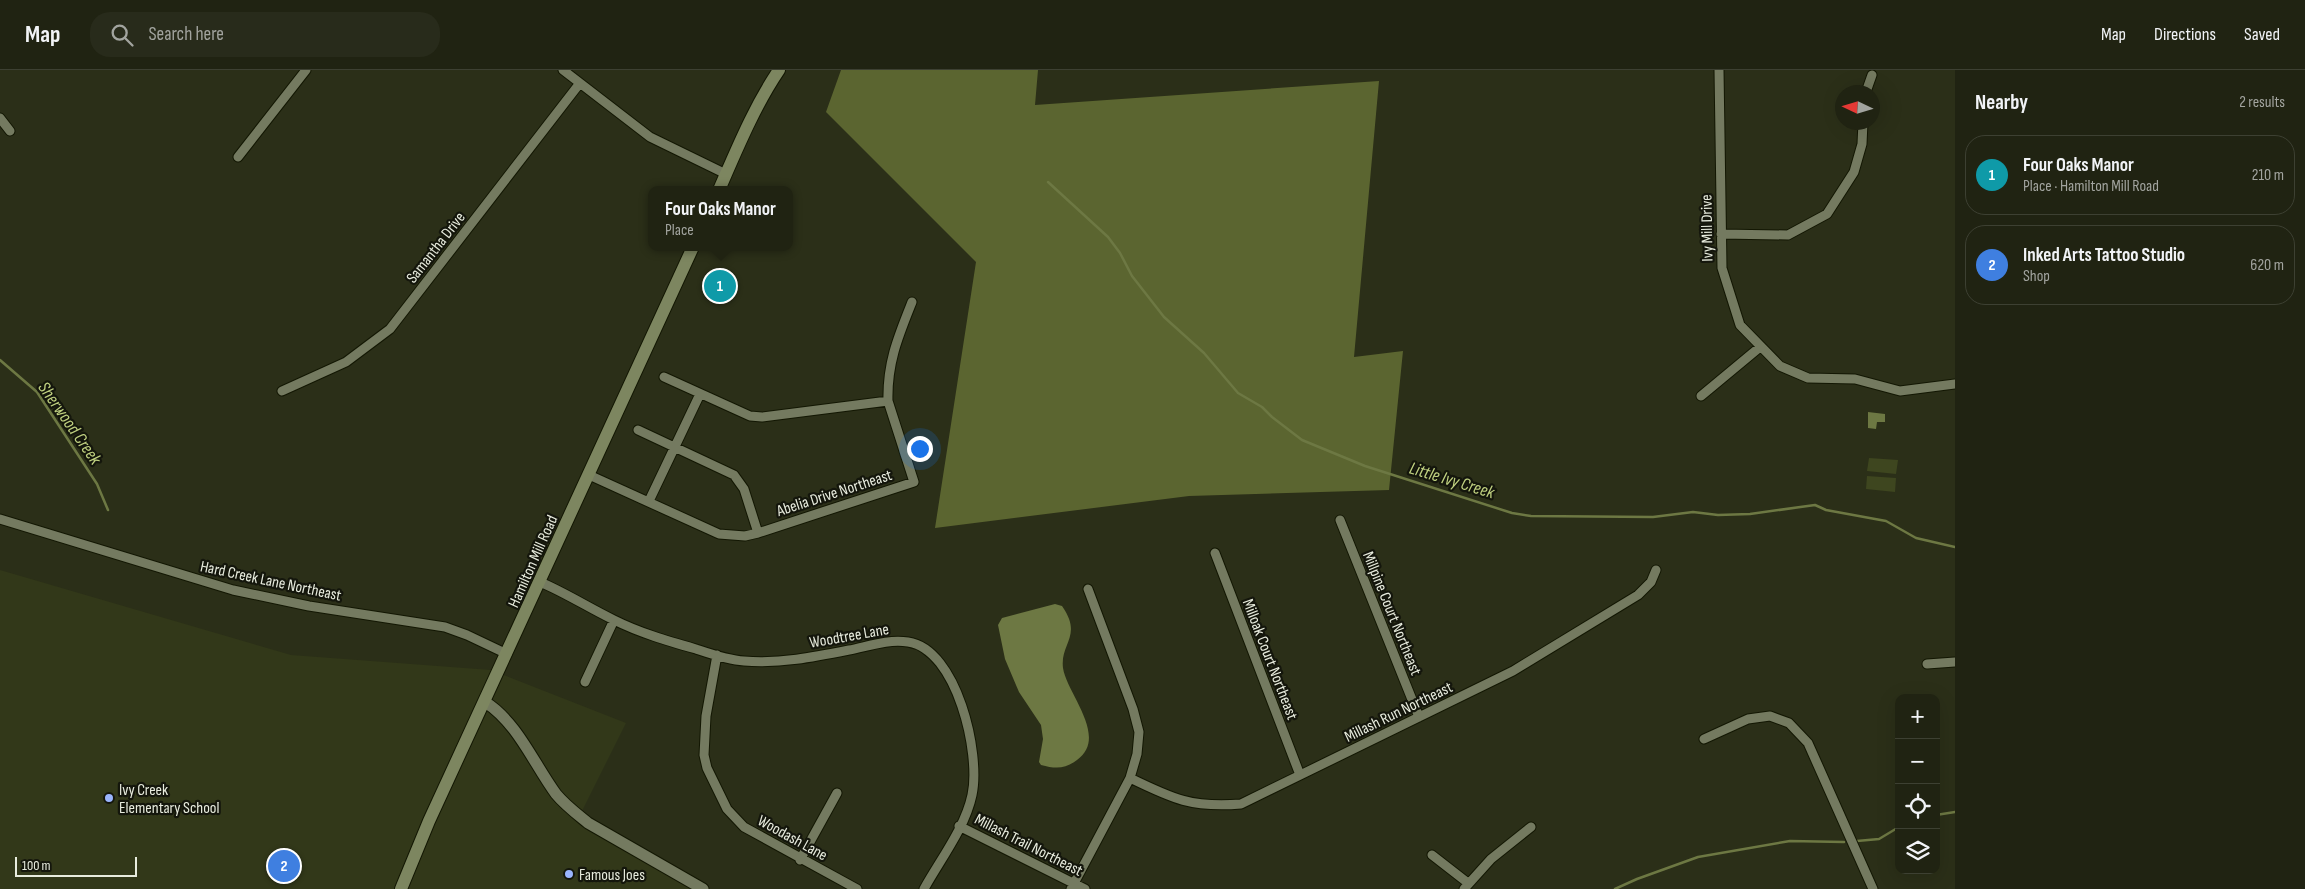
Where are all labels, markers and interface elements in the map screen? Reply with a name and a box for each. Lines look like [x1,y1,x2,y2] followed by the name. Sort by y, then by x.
[90,12,440,57] search box
[25,20,60,49] text: Map
[108,21,136,49] icon: search
[148,23,224,46] text: Search here
[2101,24,2126,45] text: Map
[2154,24,2216,45] text: Directions
[2244,24,2280,45] text: Saved
[1835,85,1880,130] north arrow
[1975,90,2028,115] text: Nearby
[2239,93,2285,112] text: 2 results
[2023,154,2134,177] text: Four Oaks Manor
[1989,166,1995,185] text: 1
[2252,166,2284,185] text: 210 m
[2023,177,2159,196] text: Place · Hamilton Mill Road
[648,186,793,251] popup
[1697,194,1718,262] street label: Ivy Mill Drive
[665,198,776,221] text: Four Oaks Manor
[403,209,470,287] street label: Samantha Drive
[665,221,694,240] text: Place
[2023,244,2185,267] text: Inked Arts Tattoo Studio
[1988,256,1996,275] text: 2
[2250,256,2284,275] text: 620 m
[704,267,736,305] pin: 1
[2023,267,2050,286] text: Shop
[33,378,106,470] water label: Sherwood Creek
[907,436,933,462] your location
[1407,458,1498,504] water label: Little Ivy Creek
[773,466,895,521] street label: Abelia Drive Northeast
[505,513,562,611] street label: Hamilton Mill Road
[1358,549,1425,678] street label: Millpine Court Northeast
[198,557,343,606] street label: Hard Creek Lane Northeast
[1238,597,1301,723] street label: Milloak Court Northeast
[808,620,890,653] street label: Woodtree Lane
[1342,678,1456,747] street label: Millash Run Northeast
[1895,694,1940,874] map controls
[1895,694,1940,739] button: +
[1895,739,1940,784] button: −
[119,781,219,818] place label: Ivy Creek Elementary School
[1895,784,1940,829] button: locate
[103,792,115,804] marker: Ivy Creek Elementary School
[971,810,1086,881] street label: Millash Trail Northeast
[754,811,830,865] street label: Woodash Lane
[1895,829,1940,874] button: layers
[268,847,300,885] pin: 2
[15,854,138,877] scale bar
[22,857,51,874] text: 100 m
[579,866,645,885] place label: Famous Joes
[563,868,575,880] marker: Famous Joes

